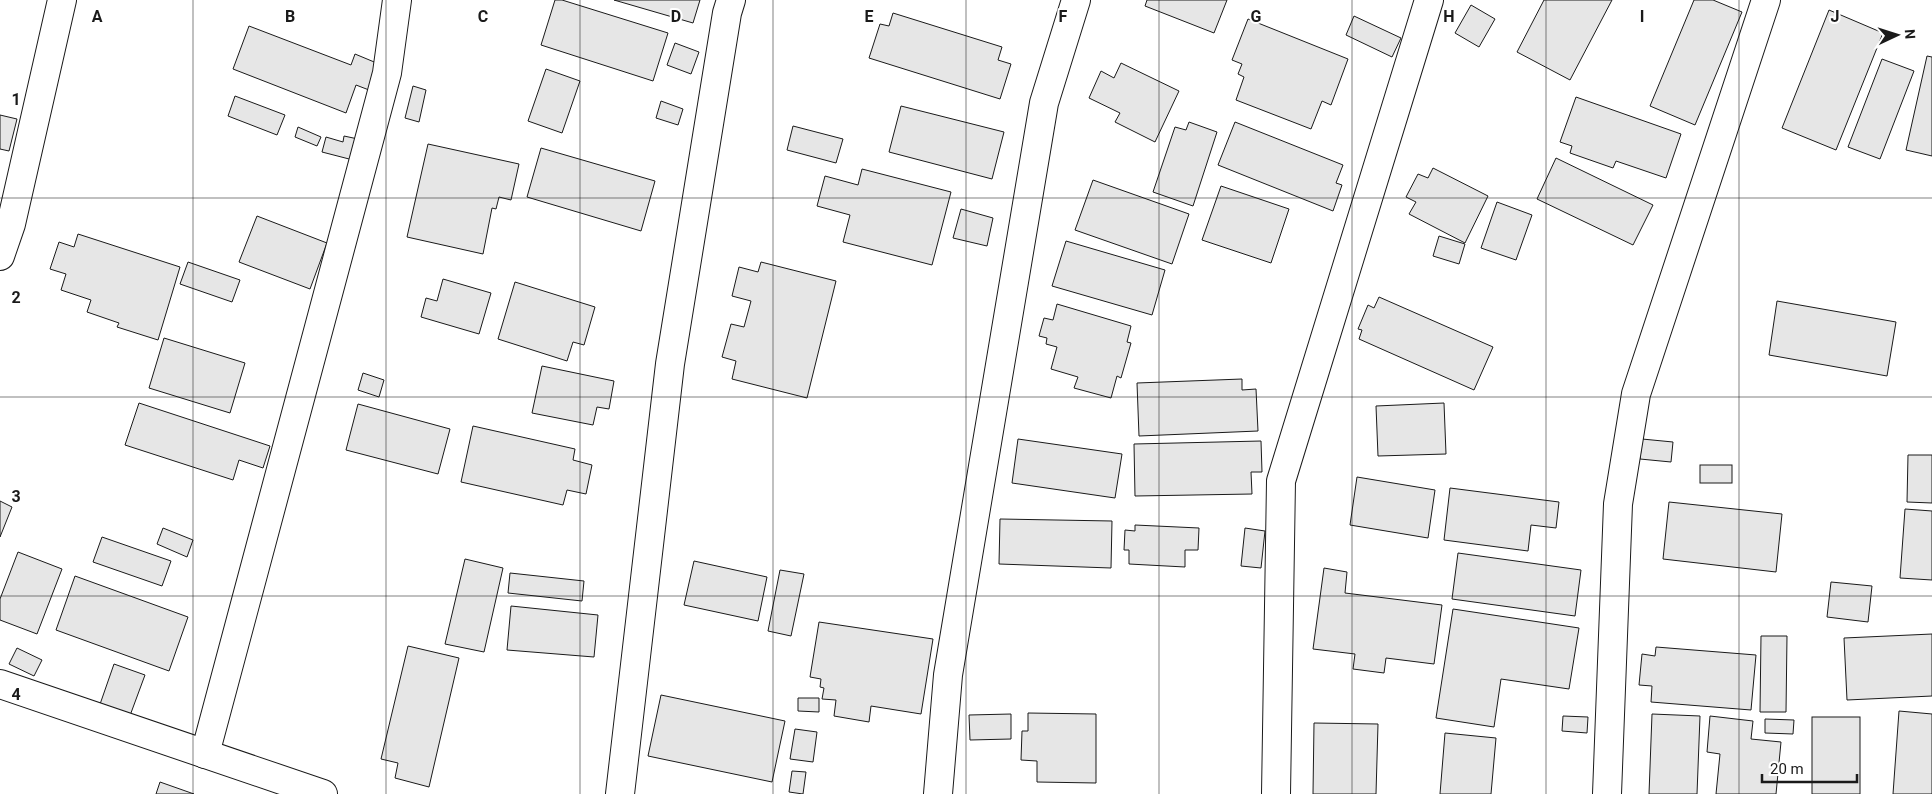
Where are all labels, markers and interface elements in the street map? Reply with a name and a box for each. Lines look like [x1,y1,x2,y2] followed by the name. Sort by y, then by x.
[92,7,103,26] text: A
[285,7,295,26] text: B
[478,7,488,26] text: C
[671,7,681,26] text: D
[865,7,874,26] text: E
[1059,7,1068,26] text: F
[1251,7,1262,26] text: G
[1443,7,1455,26] text: H
[1640,7,1644,26] text: I
[1831,7,1839,26] text: J
[1872,10,1922,60] north arrow
[1902,29,1918,40] text: N
[11,90,21,109] text: 1
[11,288,21,307] text: 2
[11,487,21,506] text: 3
[11,685,21,704] text: 4
[1762,752,1857,784] scale bar
[1770,760,1804,778] text: 20 m

